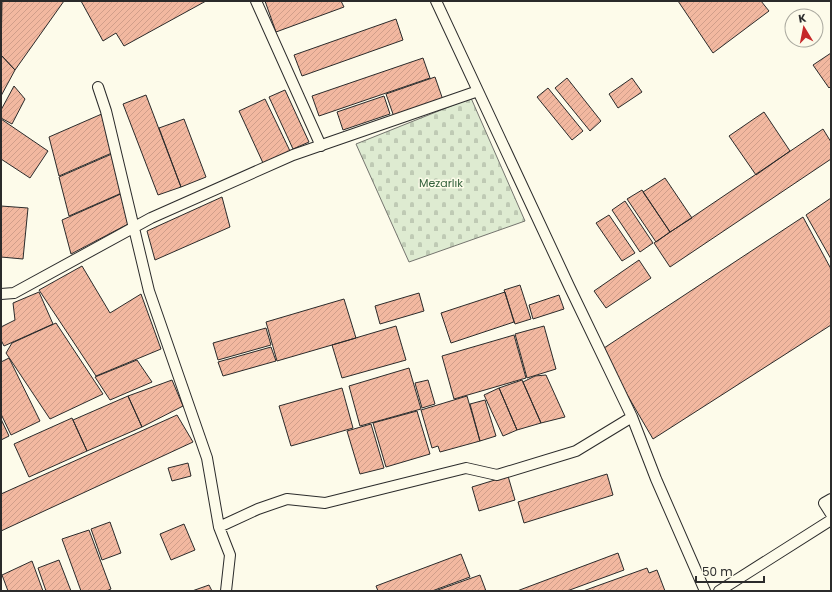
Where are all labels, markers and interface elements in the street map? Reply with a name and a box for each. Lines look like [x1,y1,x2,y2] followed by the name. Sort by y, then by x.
[784,8,824,48] north arrow
[797,10,808,27] text: K
[419,175,463,191] park label: Mezarlık
[696,558,764,584] scale bar
[702,563,733,580] text: 50 m

